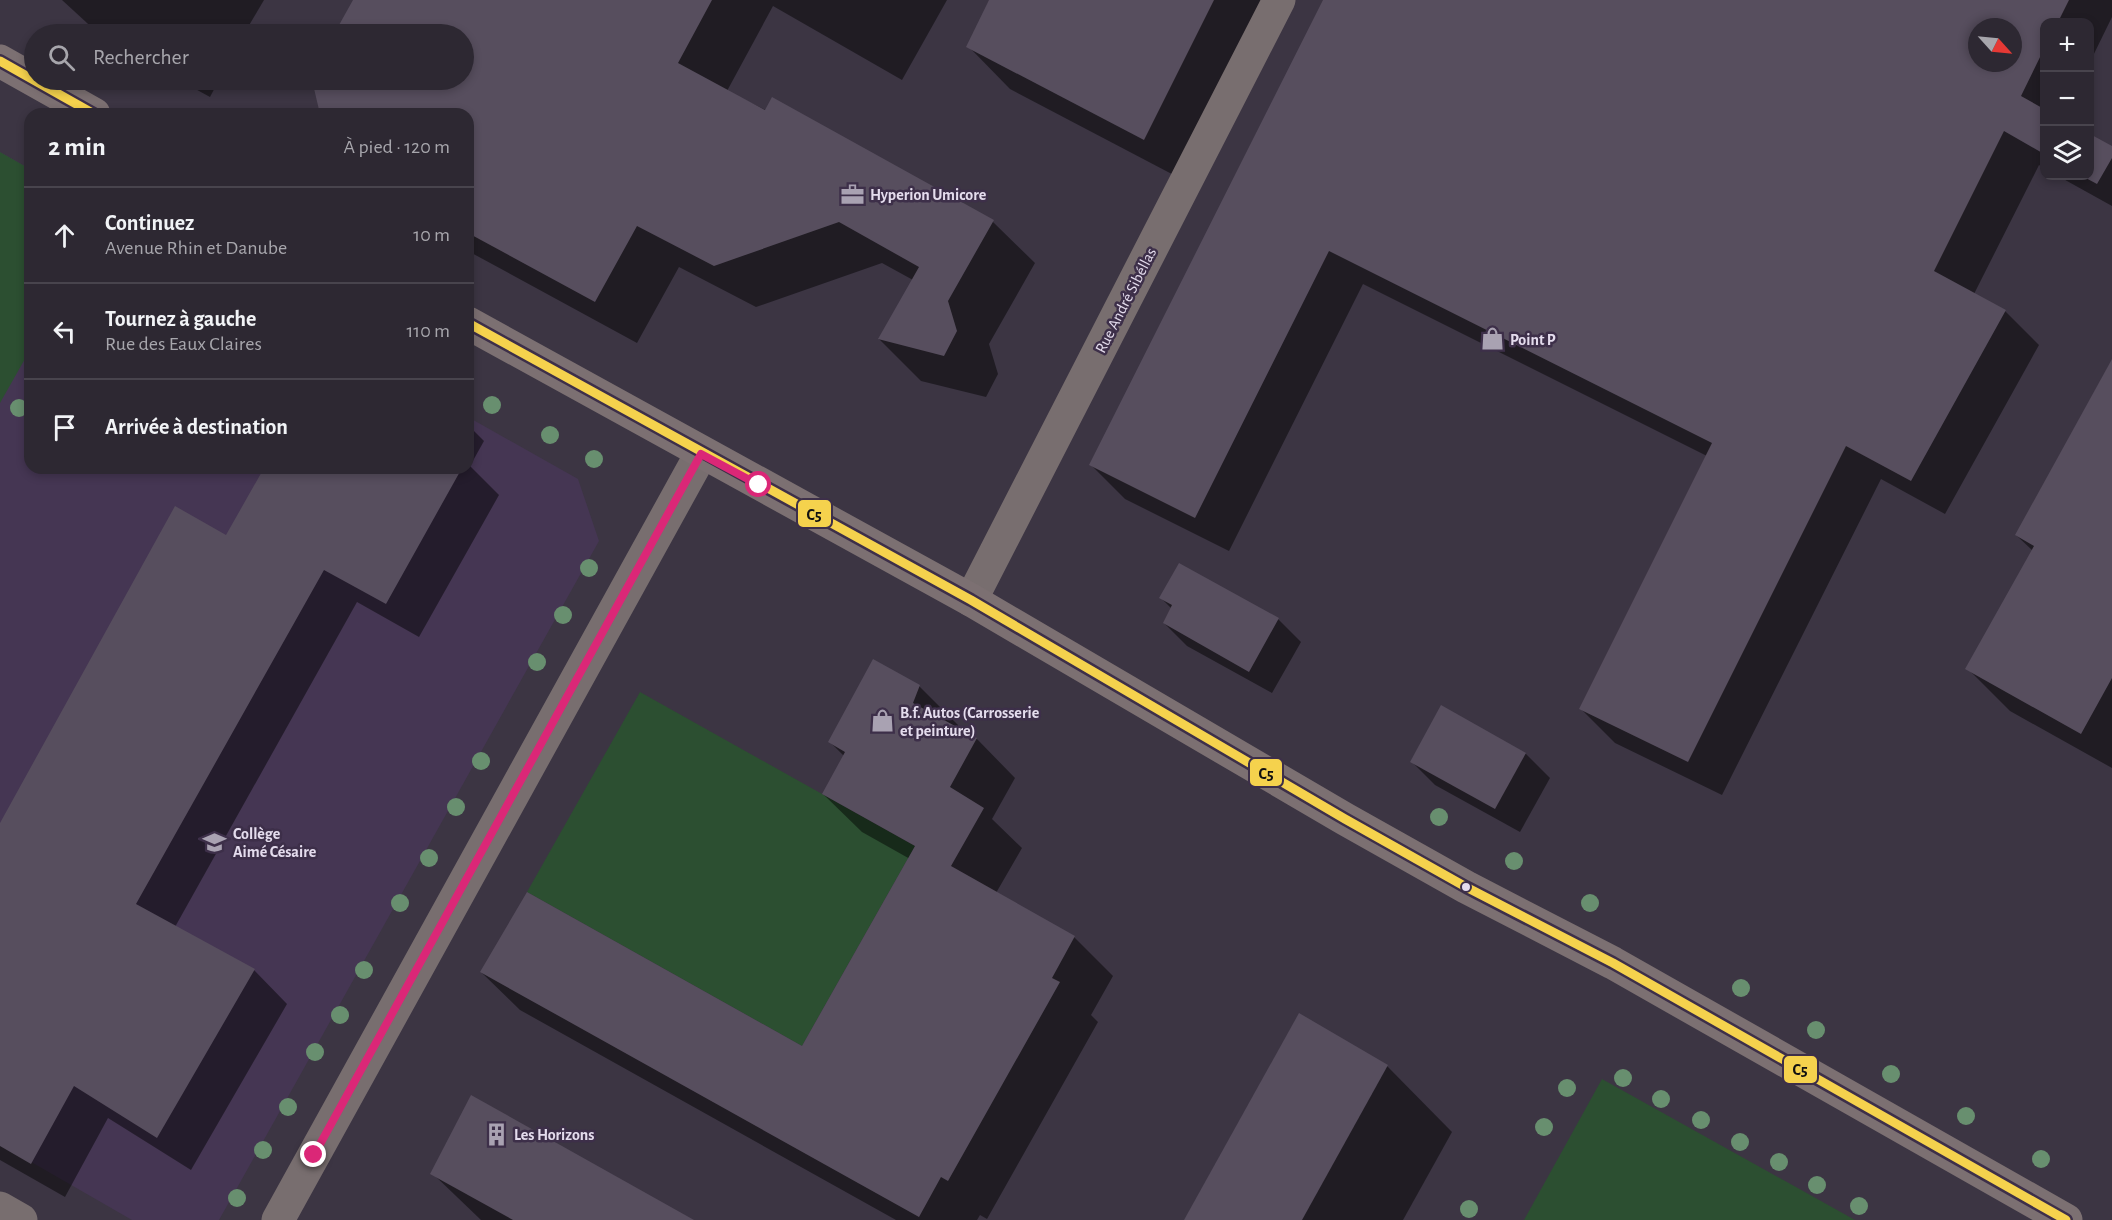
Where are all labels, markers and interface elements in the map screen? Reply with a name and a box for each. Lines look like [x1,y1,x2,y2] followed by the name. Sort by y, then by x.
[1968,18,2022,72] north arrow
[2040,18,2094,180] map controls
[2040,18,2094,72] button: +
[24,24,474,90] search box
[45,41,78,74] icon: search
[93,46,189,68] text: Rechercher
[2040,72,2094,126] button: −
[2040,126,2094,180] button: layers
[48,134,106,160] text: 2 min
[344,137,450,157] text: À pied · 120 m
[839,181,865,207] office icon: Hyperion Umicore
[870,187,987,204] place label: Hyperion Umicore
[105,212,194,234] text: Continuez
[48,219,81,252] icon: ahead
[413,225,450,245] text: 10 m
[105,238,287,258] text: Avenue Rhin et Danube
[1092,245,1159,356] street label: Rue André Sibéllas
[105,308,256,330] text: Tournez à gauche
[48,315,81,348] icon: left
[406,321,450,341] text: 110 m
[1479,326,1505,352] shop icon: Point P
[1510,332,1556,348] place label: Point P
[105,334,262,354] text: Rue des Eaux Claires
[48,411,81,444] icon: arrive
[105,416,288,438] text: Arrivée à destination
[745,471,771,497] route start
[797,499,832,528] line badge: C5
[806,507,822,523] text: C5
[900,705,1040,739] place label: B.f. Autos (Carrosserie et peinture)
[869,708,895,734] shop icon: B.f. Autos (Carrosserie et peinture)
[1249,758,1283,787] line badge: C5
[1258,766,1274,782] text: C5
[233,826,317,860] place label: Collège Aimé Césaire
[202,829,228,855] school or university icon: Collège Aimé Césaire
[1460,881,1472,893] unlabelled marker
[1783,1055,1818,1084] line badge: C5
[1792,1062,1808,1078] text: C5
[483,1121,509,1147] building icon: Les Horizons
[514,1127,594,1143] place label: Les Horizons
[300,1141,326,1167] route end

